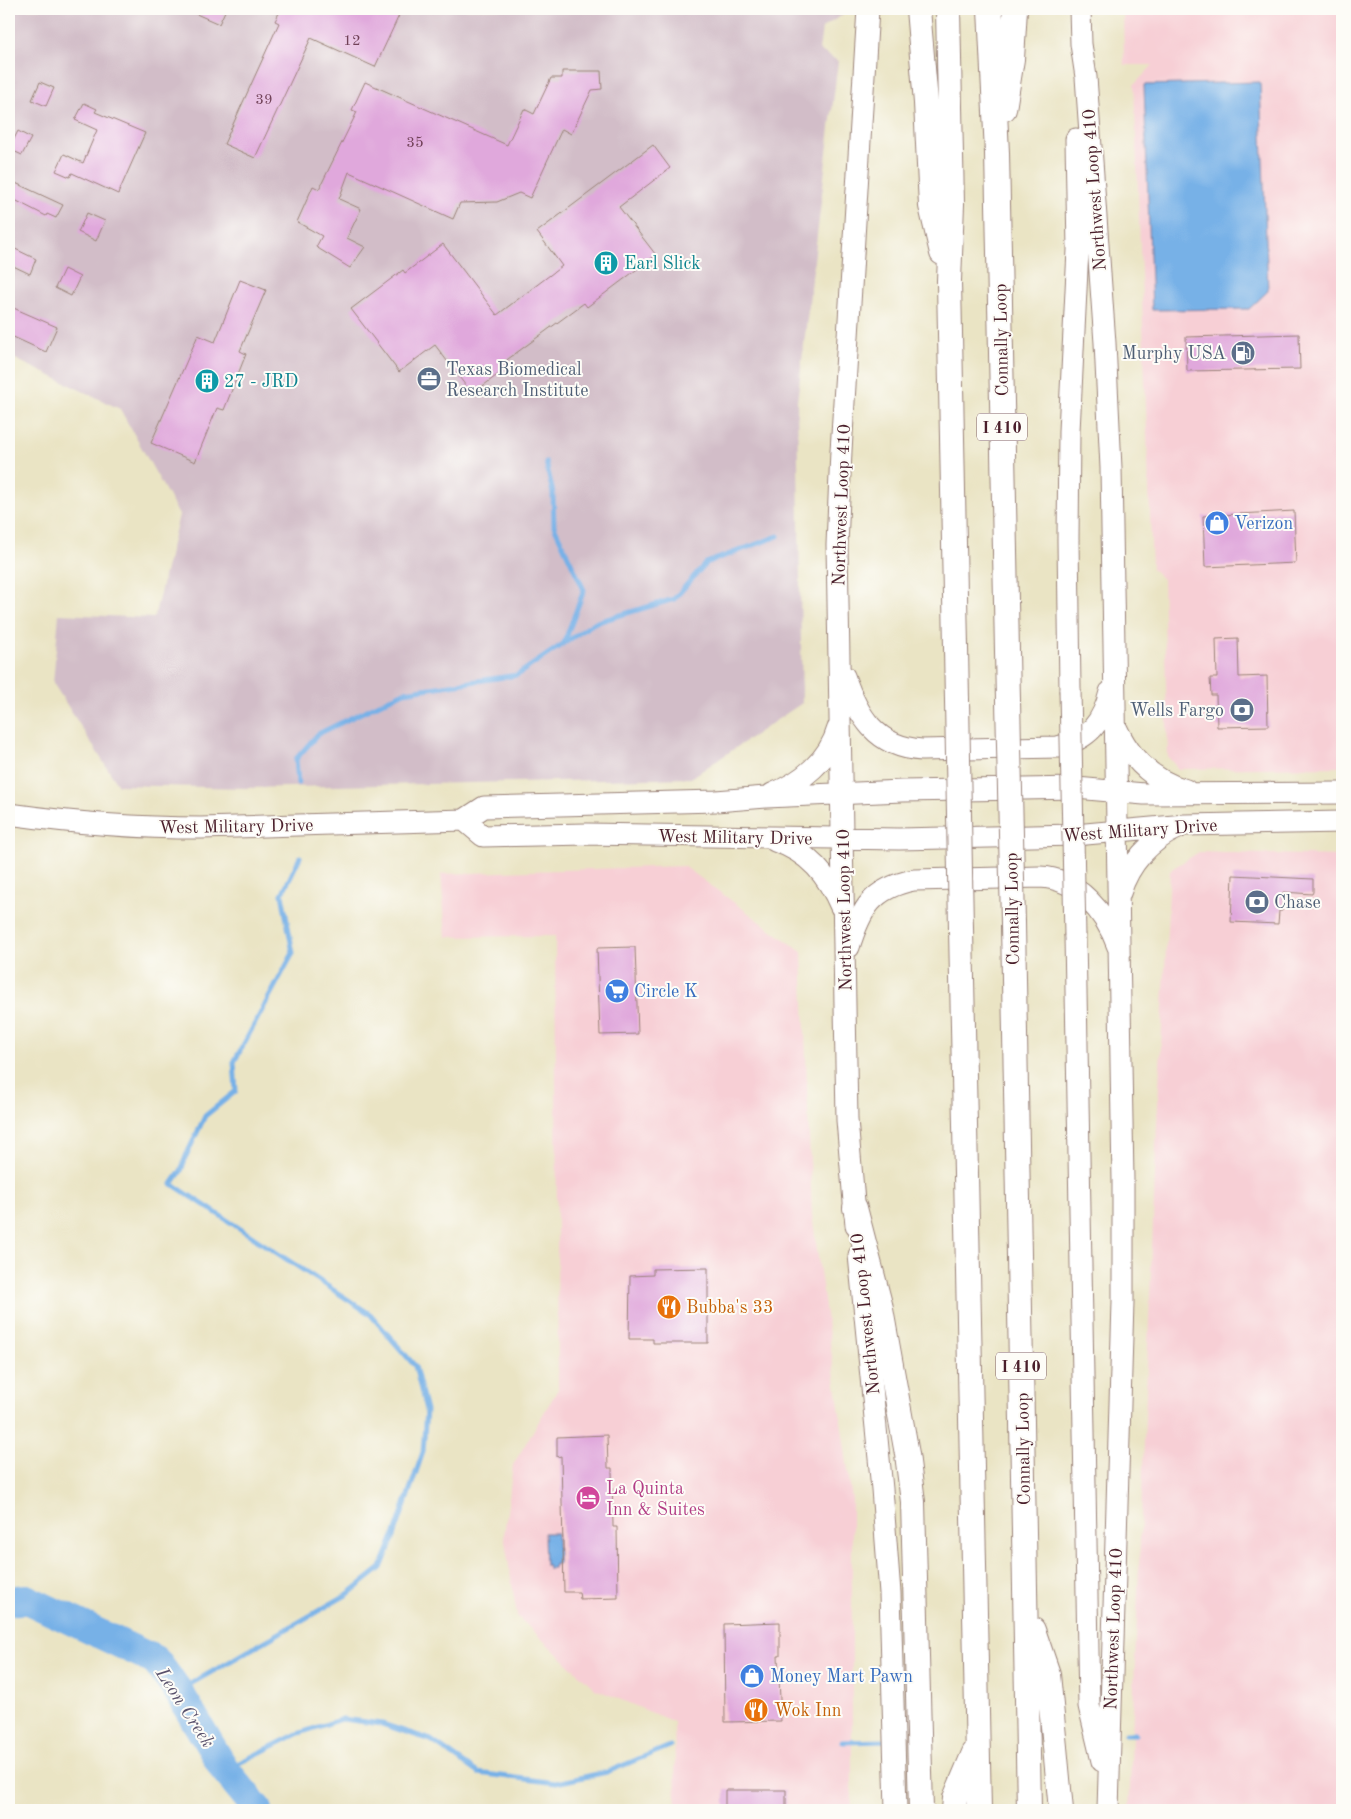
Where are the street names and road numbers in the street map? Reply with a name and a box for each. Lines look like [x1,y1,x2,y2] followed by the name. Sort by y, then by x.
[1080,108,1110,272] street label: Northwest Loop 410
[992,283,1012,397] street label: Connally Loop
[977,414,1027,441] road number: I 410
[830,424,854,587] street label: Northwest Loop 410
[158,817,314,837] street label: West Military Drive
[1062,817,1218,845] street label: West Military Drive
[657,828,813,848] street label: West Military Drive
[835,829,855,991] street label: Northwest Loop 410
[1003,852,1023,966] street label: Connally Loop
[849,1232,883,1396] street label: Northwest Loop 410
[996,1352,1046,1380] road number: I 410
[1014,1392,1034,1506] street label: Connally Loop
[1102,1548,1126,1711] street label: Northwest Loop 410

